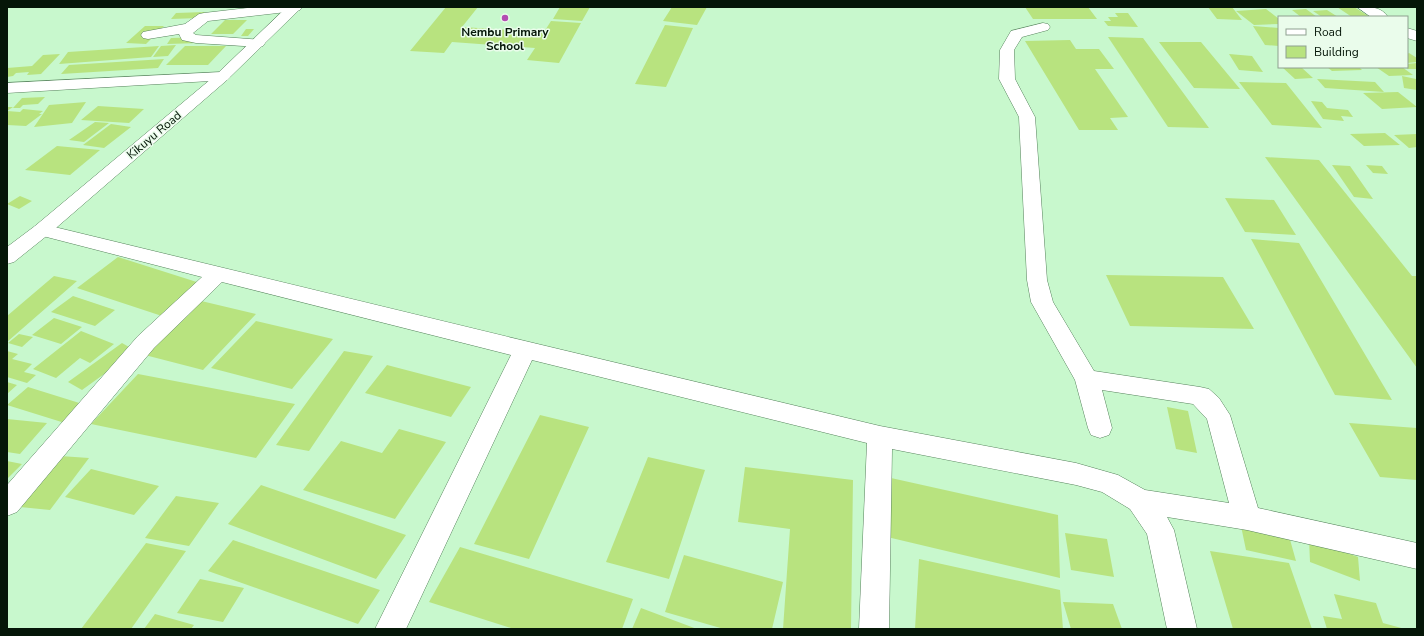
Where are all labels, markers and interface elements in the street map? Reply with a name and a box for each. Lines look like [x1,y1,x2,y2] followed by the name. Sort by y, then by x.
[500,13,510,23] marker: Nembu Primary School
[1278,16,1408,68] legend
[461,24,549,54] place label: Nembu Primary School
[1314,24,1342,40] text: Road
[1314,44,1359,60] text: Building
[123,107,185,163] street label: Kikuyu Road

